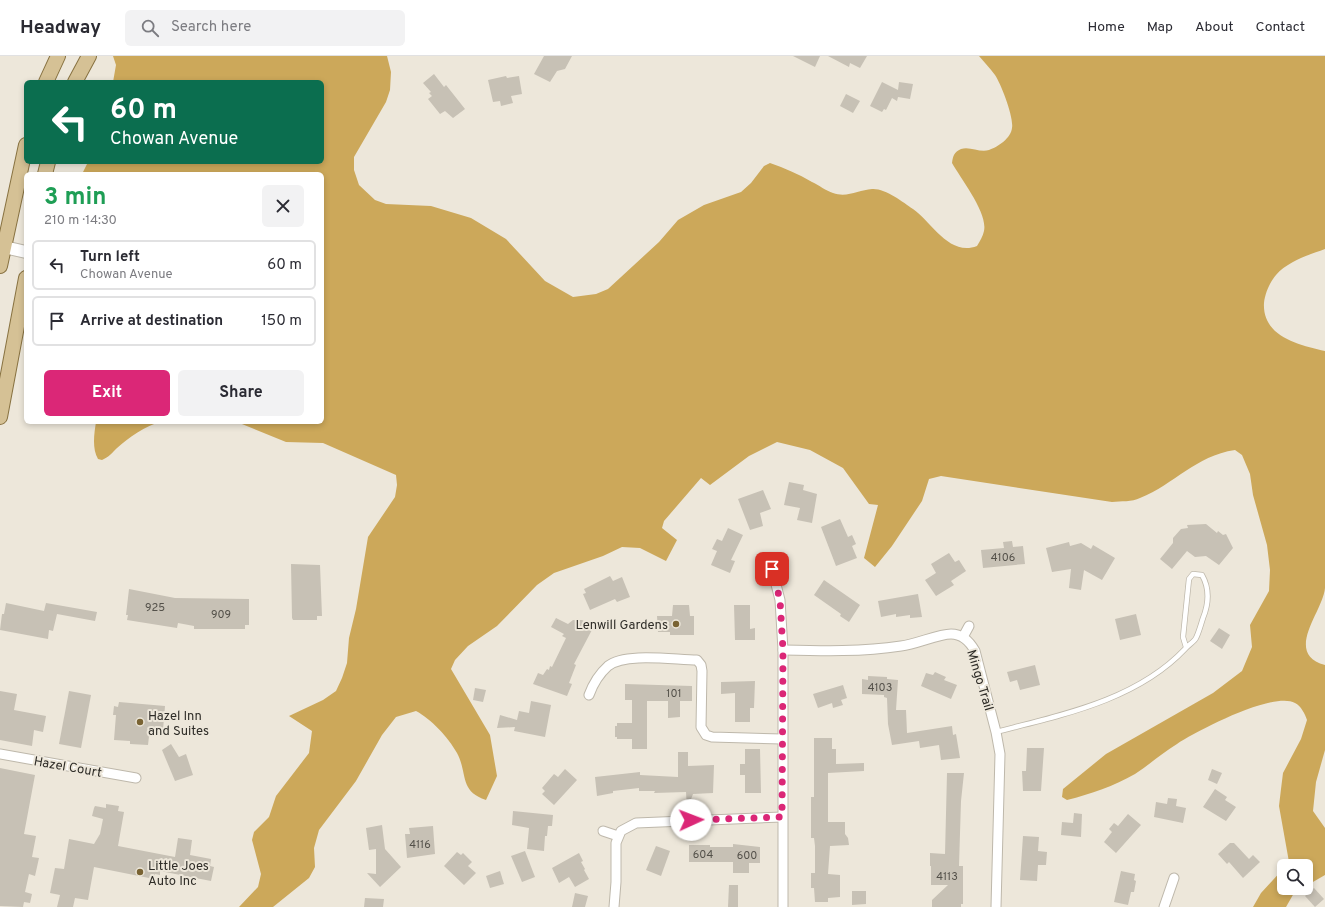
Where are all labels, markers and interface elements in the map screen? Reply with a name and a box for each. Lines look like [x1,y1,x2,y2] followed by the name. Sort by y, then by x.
[125,10,405,46] search box
[20,16,101,40] text: Headway
[139,17,161,39] icon: search
[171,18,251,37] text: Search here
[1088,19,1125,36] text: Home
[1147,19,1173,36] text: Map
[1195,19,1234,36] text: About
[1256,19,1305,36] text: Contact
[110,93,177,129] text: 60 m
[44,96,96,148] icon: left
[110,128,238,151] text: Chowan Avenue
[44,183,106,213] text: 3 min
[262,185,304,227] button: close
[44,213,117,229] text: 210 m · 14:30
[80,248,140,267] text: Turn left
[46,254,68,276] icon: left
[267,256,302,275] text: 60 m
[80,267,173,283] text: Chowan Avenue
[46,310,68,332] icon: arrive
[80,312,223,331] text: Arrive at destination
[261,312,302,331] text: 150 m
[44,370,170,416] button: Exit
[178,370,304,416] button: Share
[991,551,1015,565] house number: 4106
[755,552,789,586] pin
[761,558,783,580] icon: arrive
[145,601,165,615] house number: 925
[211,608,231,622] house number: 909
[575,618,668,634] place label: Lenwill Gardens
[671,619,681,629] marker: Lenwill Gardens
[962,648,996,713] street label: Mingo Trail
[868,681,892,695] house number: 4103
[666,687,682,701] house number: 101
[148,709,209,740] place label: Hazel Inn and Suites
[135,717,145,727] marker: Hazel Inn and Suites
[32,754,103,782] street label: Hazel Court
[670,799,712,841] position arrow
[409,838,431,852] house number: 4116
[693,848,713,862] house number: 604
[737,849,757,863] house number: 600
[148,859,209,890] place label: Little Joes Auto Inc
[1277,859,1313,895] map controls
[1277,859,1313,895] button: search
[135,867,145,877] marker: Little Joes Auto Inc
[936,870,958,884] house number: 4113

